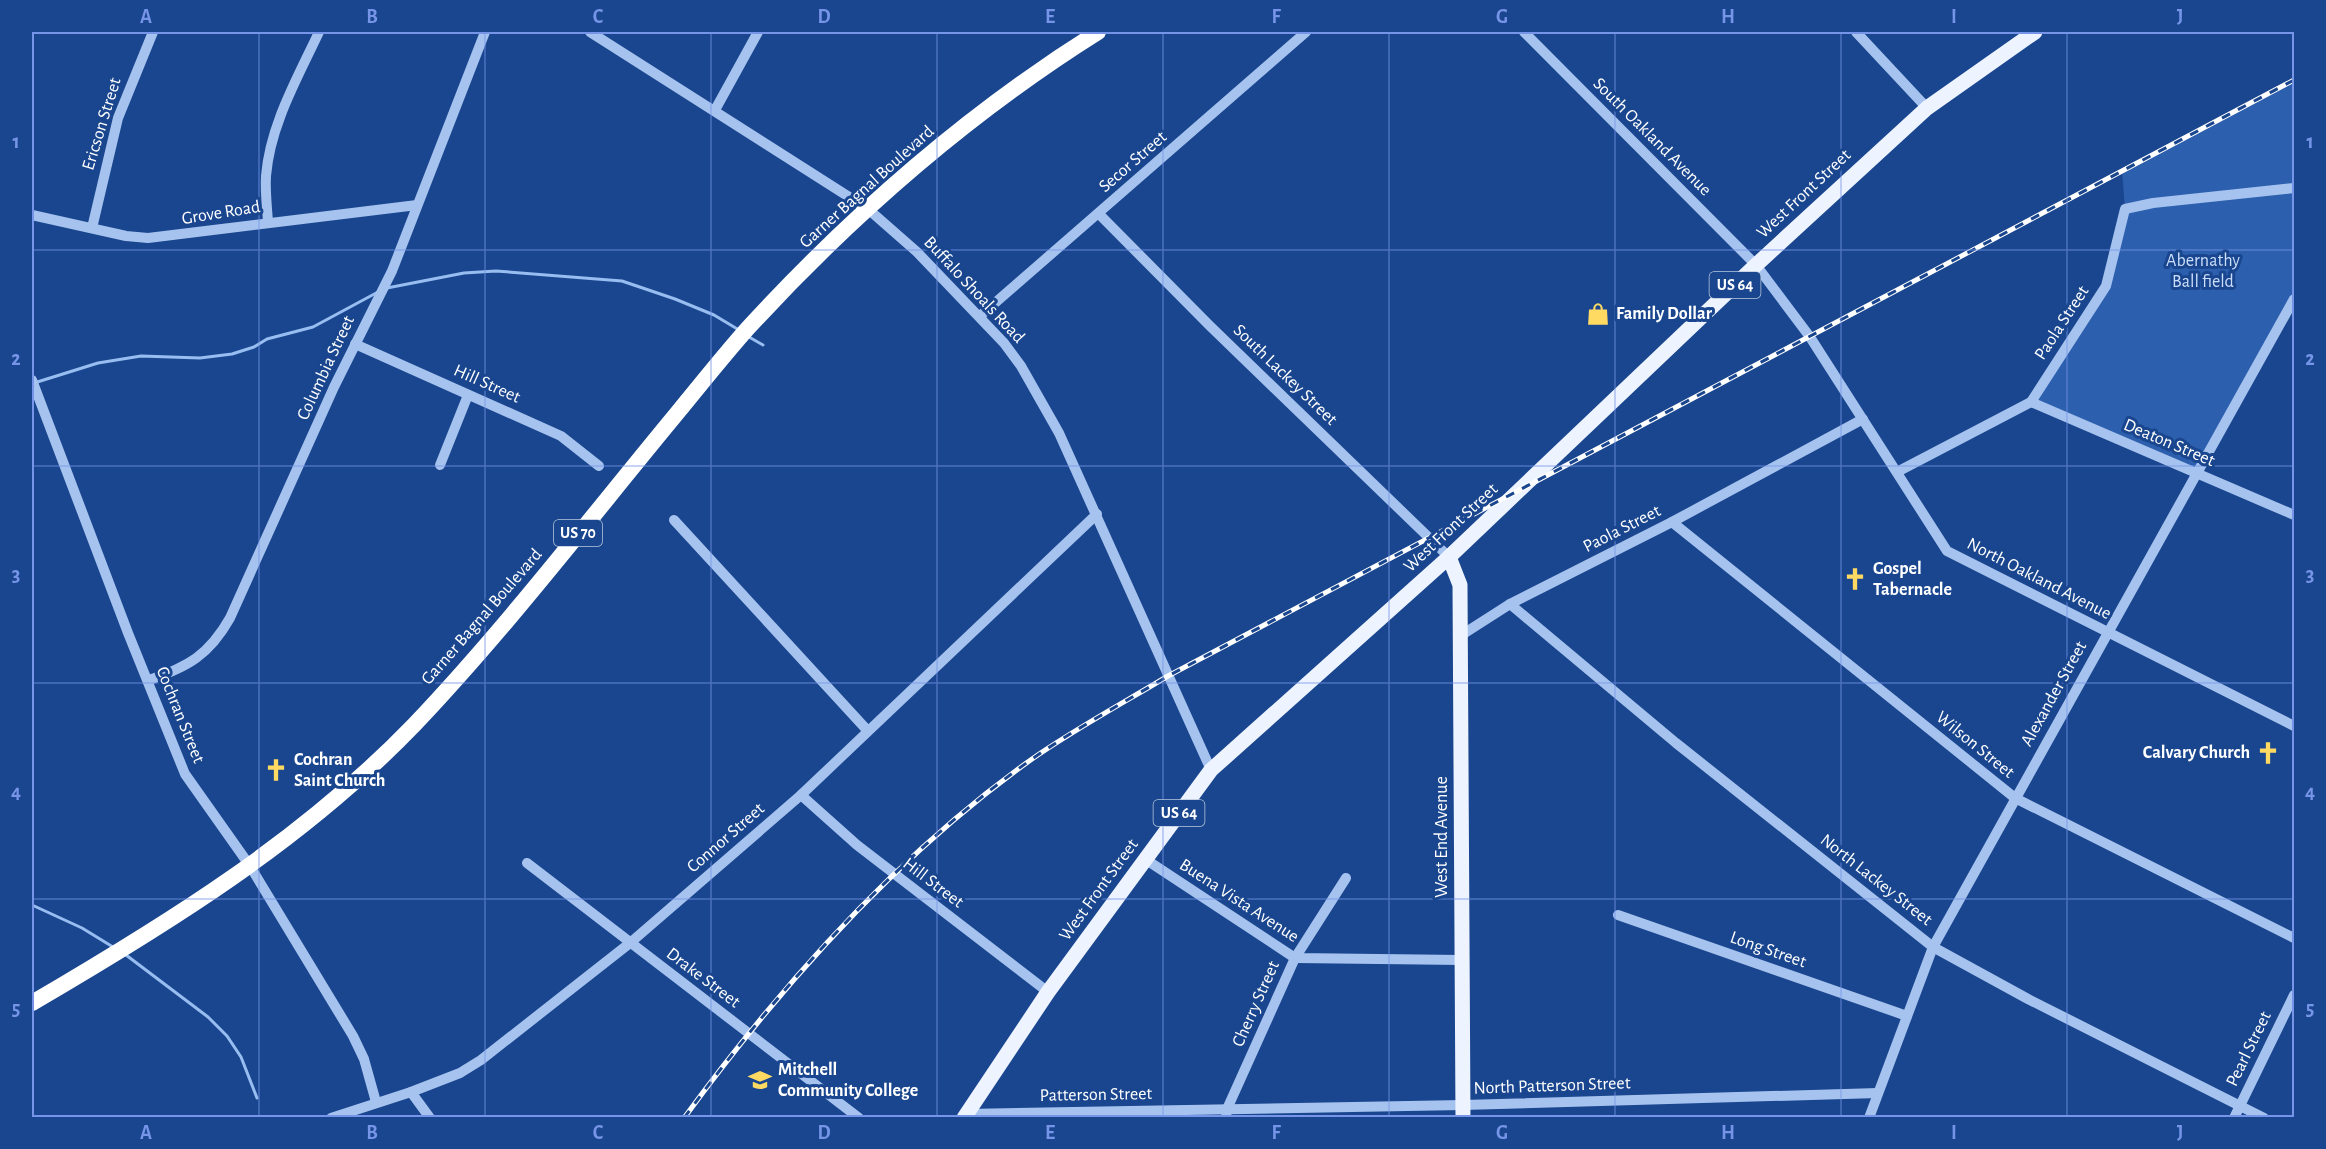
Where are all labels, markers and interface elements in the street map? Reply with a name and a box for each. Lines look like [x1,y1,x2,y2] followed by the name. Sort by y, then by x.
[140,7,152,27] text: A
[366,7,378,27] text: B
[593,7,604,27] text: C
[817,7,831,27] text: D
[1045,7,1055,27] text: E
[1271,7,1281,27] text: F
[1496,7,1508,27] text: G
[1721,7,1735,27] text: H
[1951,7,1957,27] text: I
[2177,7,2183,27] text: J
[1589,74,1715,200] street label: South Oakland Avenue
[79,75,125,172] street label: Ericson Street
[796,122,938,252] street label: Garner Bagnal Boulevard
[1096,128,1170,196] street label: Secor Street
[12,132,20,152] text: 1
[2306,132,2314,152] text: 1
[1754,146,1855,242] street label: West Front Street
[180,198,262,228] street label: Grove Road
[920,233,1028,347] street label: Buffalo Shoals Road
[2166,252,2240,291] park label: Abernathy Ball field
[1710,272,1760,298] road number: US 64
[2032,283,2093,363] street label: Paola Street
[1585,301,1611,327] shop icon: Family Dollar
[1616,305,1713,323] place label: Family Dollar
[294,313,358,423] street label: Columbia Street
[1230,321,1340,429] street label: South Lackey Street
[11,349,21,369] text: 2
[2305,349,2315,369] text: 2
[451,361,523,407] street label: Hill Street
[2121,416,2217,470] street label: Deaton Street
[1401,480,1502,576] street label: West Front Street
[1580,502,1664,556] street label: Paola Street
[554,520,602,546] road number: US 70
[1964,535,2114,623] street label: North Oakland Avenue
[418,546,546,688] street label: Garner Bagnal Boulevard
[1873,560,1952,599] place label: Gospel Tabernacle
[12,565,20,585] text: 3
[2306,565,2314,585] text: 3
[1842,566,1868,592] church icon: Gospel Tabernacle
[2018,638,2090,749] street label: Alexander Street
[152,664,208,766] street label: Cochran Street
[1932,708,2018,782] street label: Wilson Street
[2255,740,2281,766] church icon: Calvary Church
[2143,744,2250,762] place label: Calvary Church
[294,751,385,790] place label: Cochran Saint Church
[263,757,289,783] church icon: Cochran Saint Church
[1433,776,1451,898] street label: West End Avenue
[11,782,21,802] text: 4
[2305,782,2315,802] text: 4
[684,800,768,876] street label: Connor Street
[1154,800,1204,826] road number: US 64
[1817,831,1935,929] street label: North Lackey Street
[1056,836,1142,944] street label: West Front Street
[899,854,967,912] street label: Hill Street
[1176,856,1302,946] street label: Buena Vista Avenue
[1728,929,1809,971] street label: Long Street
[663,945,743,1012] street label: Drake Street
[1229,958,1283,1050] street label: Cherry Street
[12,999,20,1019] text: 5
[2306,999,2314,1019] text: 5
[2223,1009,2275,1089] street label: Pearl Street
[778,1061,918,1100] place label: Mitchell Community College
[747,1067,773,1093] school or university icon: Mitchell Community College
[1473,1074,1631,1098] street label: North Patterson Street
[1040,1085,1153,1105] street label: Patterson Street
[140,1123,152,1143] text: A
[366,1123,378,1143] text: B
[593,1123,604,1143] text: C
[817,1123,831,1143] text: D
[1045,1123,1055,1143] text: E
[1271,1123,1281,1143] text: F
[1496,1123,1508,1143] text: G
[1721,1123,1735,1143] text: H
[1951,1123,1957,1143] text: I
[2177,1123,2183,1143] text: J

